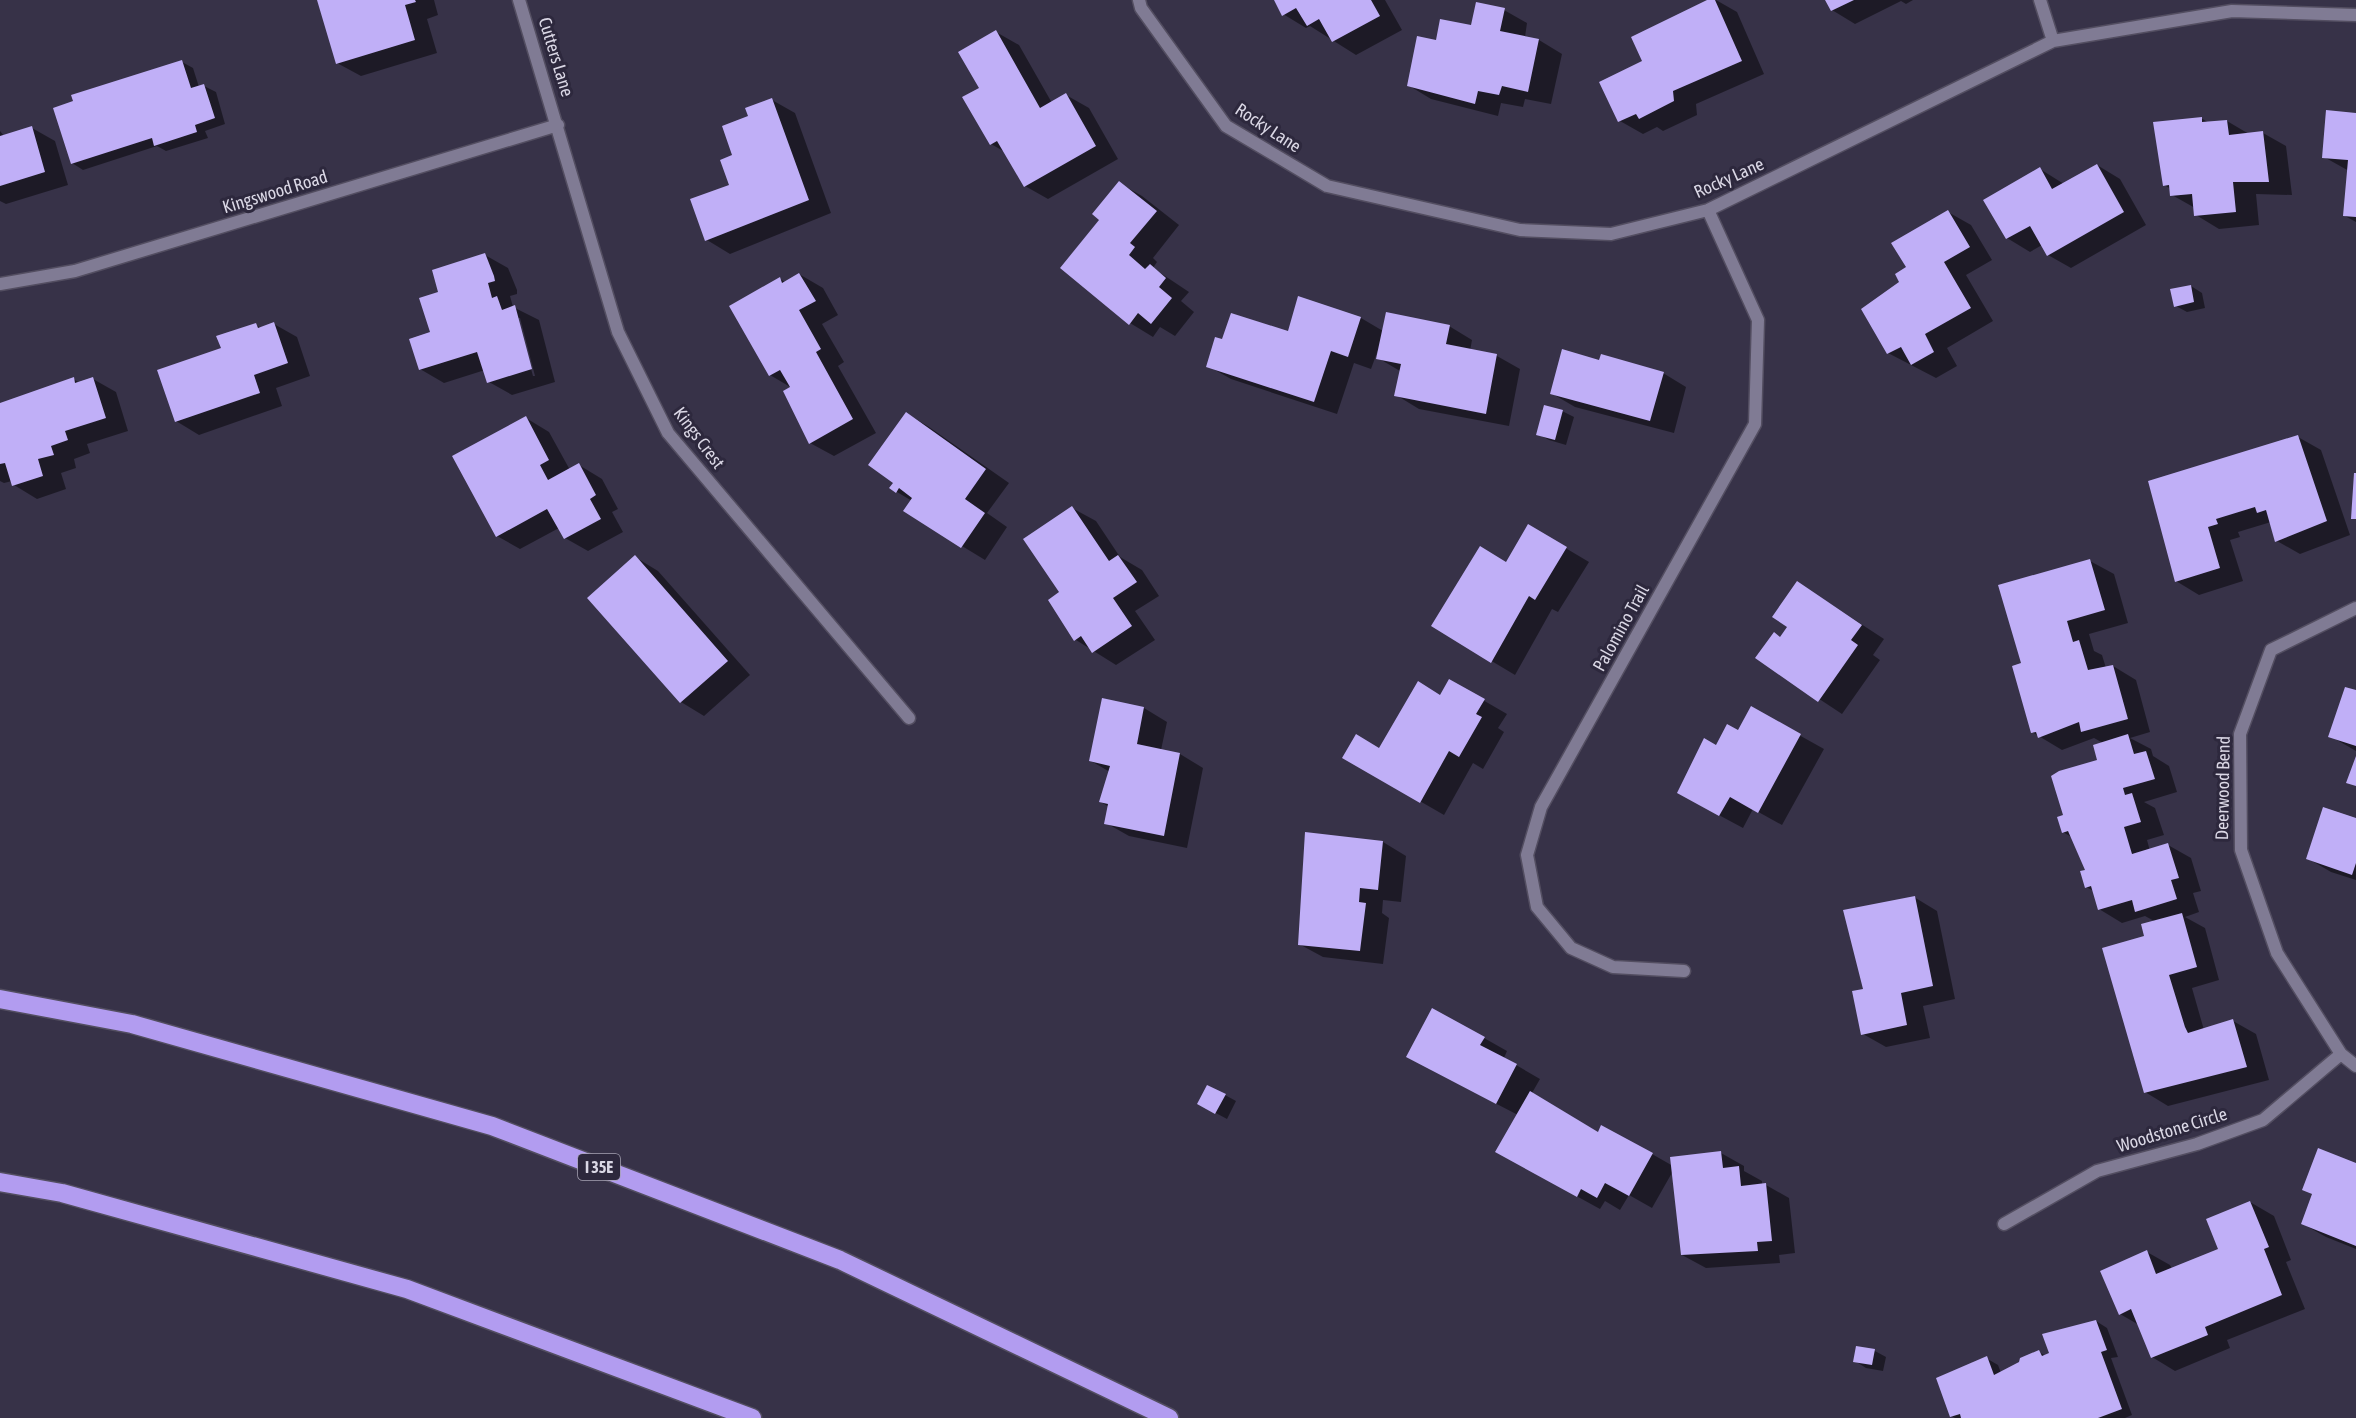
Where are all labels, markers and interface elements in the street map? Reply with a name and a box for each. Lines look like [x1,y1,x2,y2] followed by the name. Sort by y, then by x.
[535,15,578,99] street label: Cutters Lane
[1231,99,1305,157] street label: Rocky Lane
[1691,153,1767,202] street label: Rocky Lane
[220,166,330,217] street label: Kingswood Road
[670,403,729,473] street label: Kings Crest
[1588,581,1653,675] street label: Palomino Trail
[2211,736,2234,840] street label: Deerwood Bend
[2114,1103,2229,1156] street label: Woodstone Circle
[578,1154,620,1180] road number: I 35E

